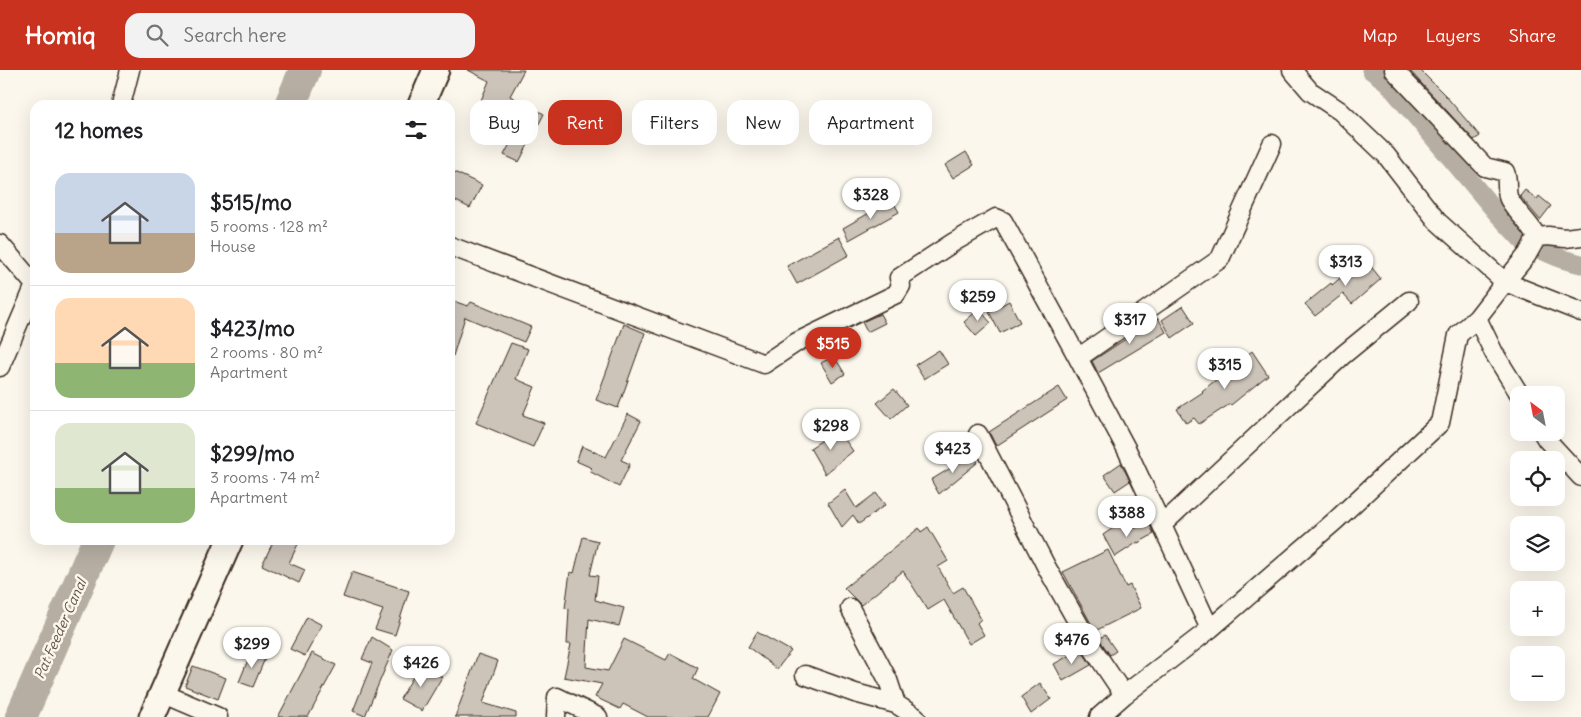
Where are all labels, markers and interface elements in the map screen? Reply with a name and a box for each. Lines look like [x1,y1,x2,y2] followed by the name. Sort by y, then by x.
[125,13,475,58] search box
[25,20,95,50] text: Homiq
[143,21,171,49] icon: search
[183,23,286,47] text: Search here
[1362,24,1397,47] text: Map
[1425,24,1481,47] text: Layers
[1509,24,1556,47] text: Share
[470,100,538,145] chip: Buy
[548,100,622,145] chip: Rent
[632,100,717,145] chip: Filters
[727,100,799,145] chip: New
[809,100,932,145] chip: Apartment
[402,116,430,144] icon: filters
[55,117,143,144] text: 12 homes
[841,178,901,220] pin: $328
[853,184,889,204] text: $328
[210,189,292,216] text: $515/mo
[95,193,155,253] icon: home
[210,216,328,236] text: 5 rooms · 128 m²
[210,236,256,256] text: House
[1316,244,1376,287] pin: $313
[1329,251,1363,271] text: $313
[948,280,1008,322] pin: $259
[960,286,996,306] text: $259
[1100,302,1160,345] pin: $317
[1114,309,1146,329] text: $317
[210,315,295,342] text: $423/mo
[95,318,155,378] icon: home
[803,326,863,369] pin: $515
[816,333,850,353] text: $515
[210,342,323,362] text: 2 rooms · 80 m²
[1195,348,1255,390] pin: $315
[1208,354,1242,374] text: $315
[210,362,288,382] text: Apartment
[1510,386,1565,441] north arrow
[1510,386,1565,701] map controls
[801,408,861,451] pin: $298
[813,415,849,435] text: $298
[923,432,983,474] pin: $423
[935,438,971,458] text: $423
[210,440,295,467] text: $299/mo
[95,443,155,503] icon: home
[1510,451,1565,506] button: locate
[210,467,320,487] text: 3 rooms · 74 m²
[210,487,288,507] text: Apartment
[1097,496,1157,538] pin: $388
[1109,502,1145,522] text: $388
[1510,516,1565,571] button: layers
[30,575,91,682] water label: Pat Feeder Canal
[1510,581,1565,636] button: +
[1042,622,1102,665] pin: $476
[222,626,282,669] pin: $299
[1055,629,1089,649] text: $476
[234,633,270,653] text: $299
[391,646,451,688] pin: $426
[1510,646,1565,701] button: −
[403,652,439,672] text: $426

